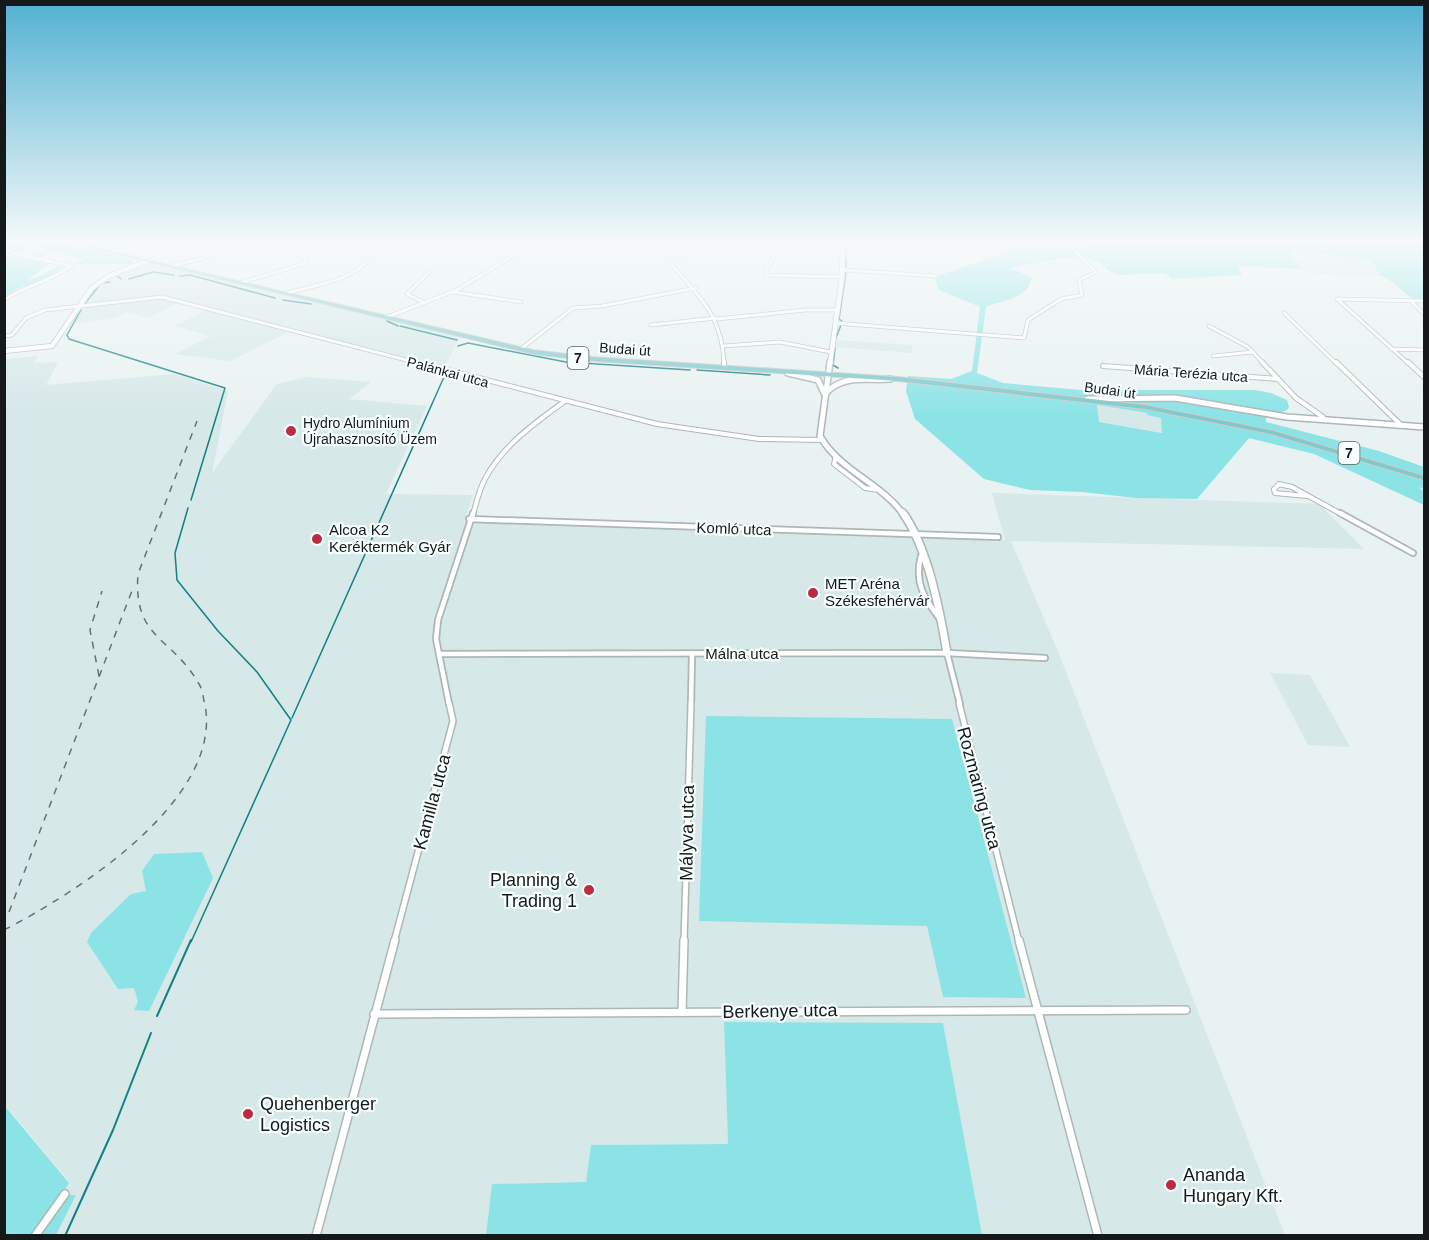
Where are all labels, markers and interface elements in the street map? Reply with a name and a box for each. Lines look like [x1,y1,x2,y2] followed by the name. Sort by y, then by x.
[599,339,651,359] street label: Budai út
[568,347,588,369] road number: 7
[405,353,491,391] street label: Palánkai utca
[1134,361,1249,385] street label: Mária Terézia utca
[1083,379,1137,402] street label: Budai út
[303,415,437,447] place label: Hydro Alumínium Újrahasznosító Üzem
[284,424,298,438] marker: Hydro Alumínium Újrahasznosító Üzem
[1338,442,1360,464] road number: 7
[696,519,772,538] street label: Komló utca
[329,521,451,555] place label: Alcoa K2 Keréktermék Gyár
[310,532,324,546] marker: Alcoa K2 Keréktermék Gyár
[825,575,929,609] place label: MET Aréna Székesfehérvár
[806,586,820,600] marker: MET Aréna Székesfehérvár
[705,645,779,662] street label: Málna utca
[953,725,1005,852] street label: Rozmaring utca
[410,751,455,852] street label: Kamilla utca
[676,784,698,881] street label: Mályva utca
[490,870,577,911] place label: Planning & Trading 1
[582,883,596,897] marker: Planning & Trading 1
[722,1000,839,1022] street label: Berkenye utca
[260,1094,376,1135] place label: Quehenberger Logistics
[241,1107,255,1121] marker: Quehenberger Logistics
[1183,1165,1283,1206] place label: Ananda Hungary Kft.
[1164,1178,1178,1192] marker: Ananda Hungary Kft.

